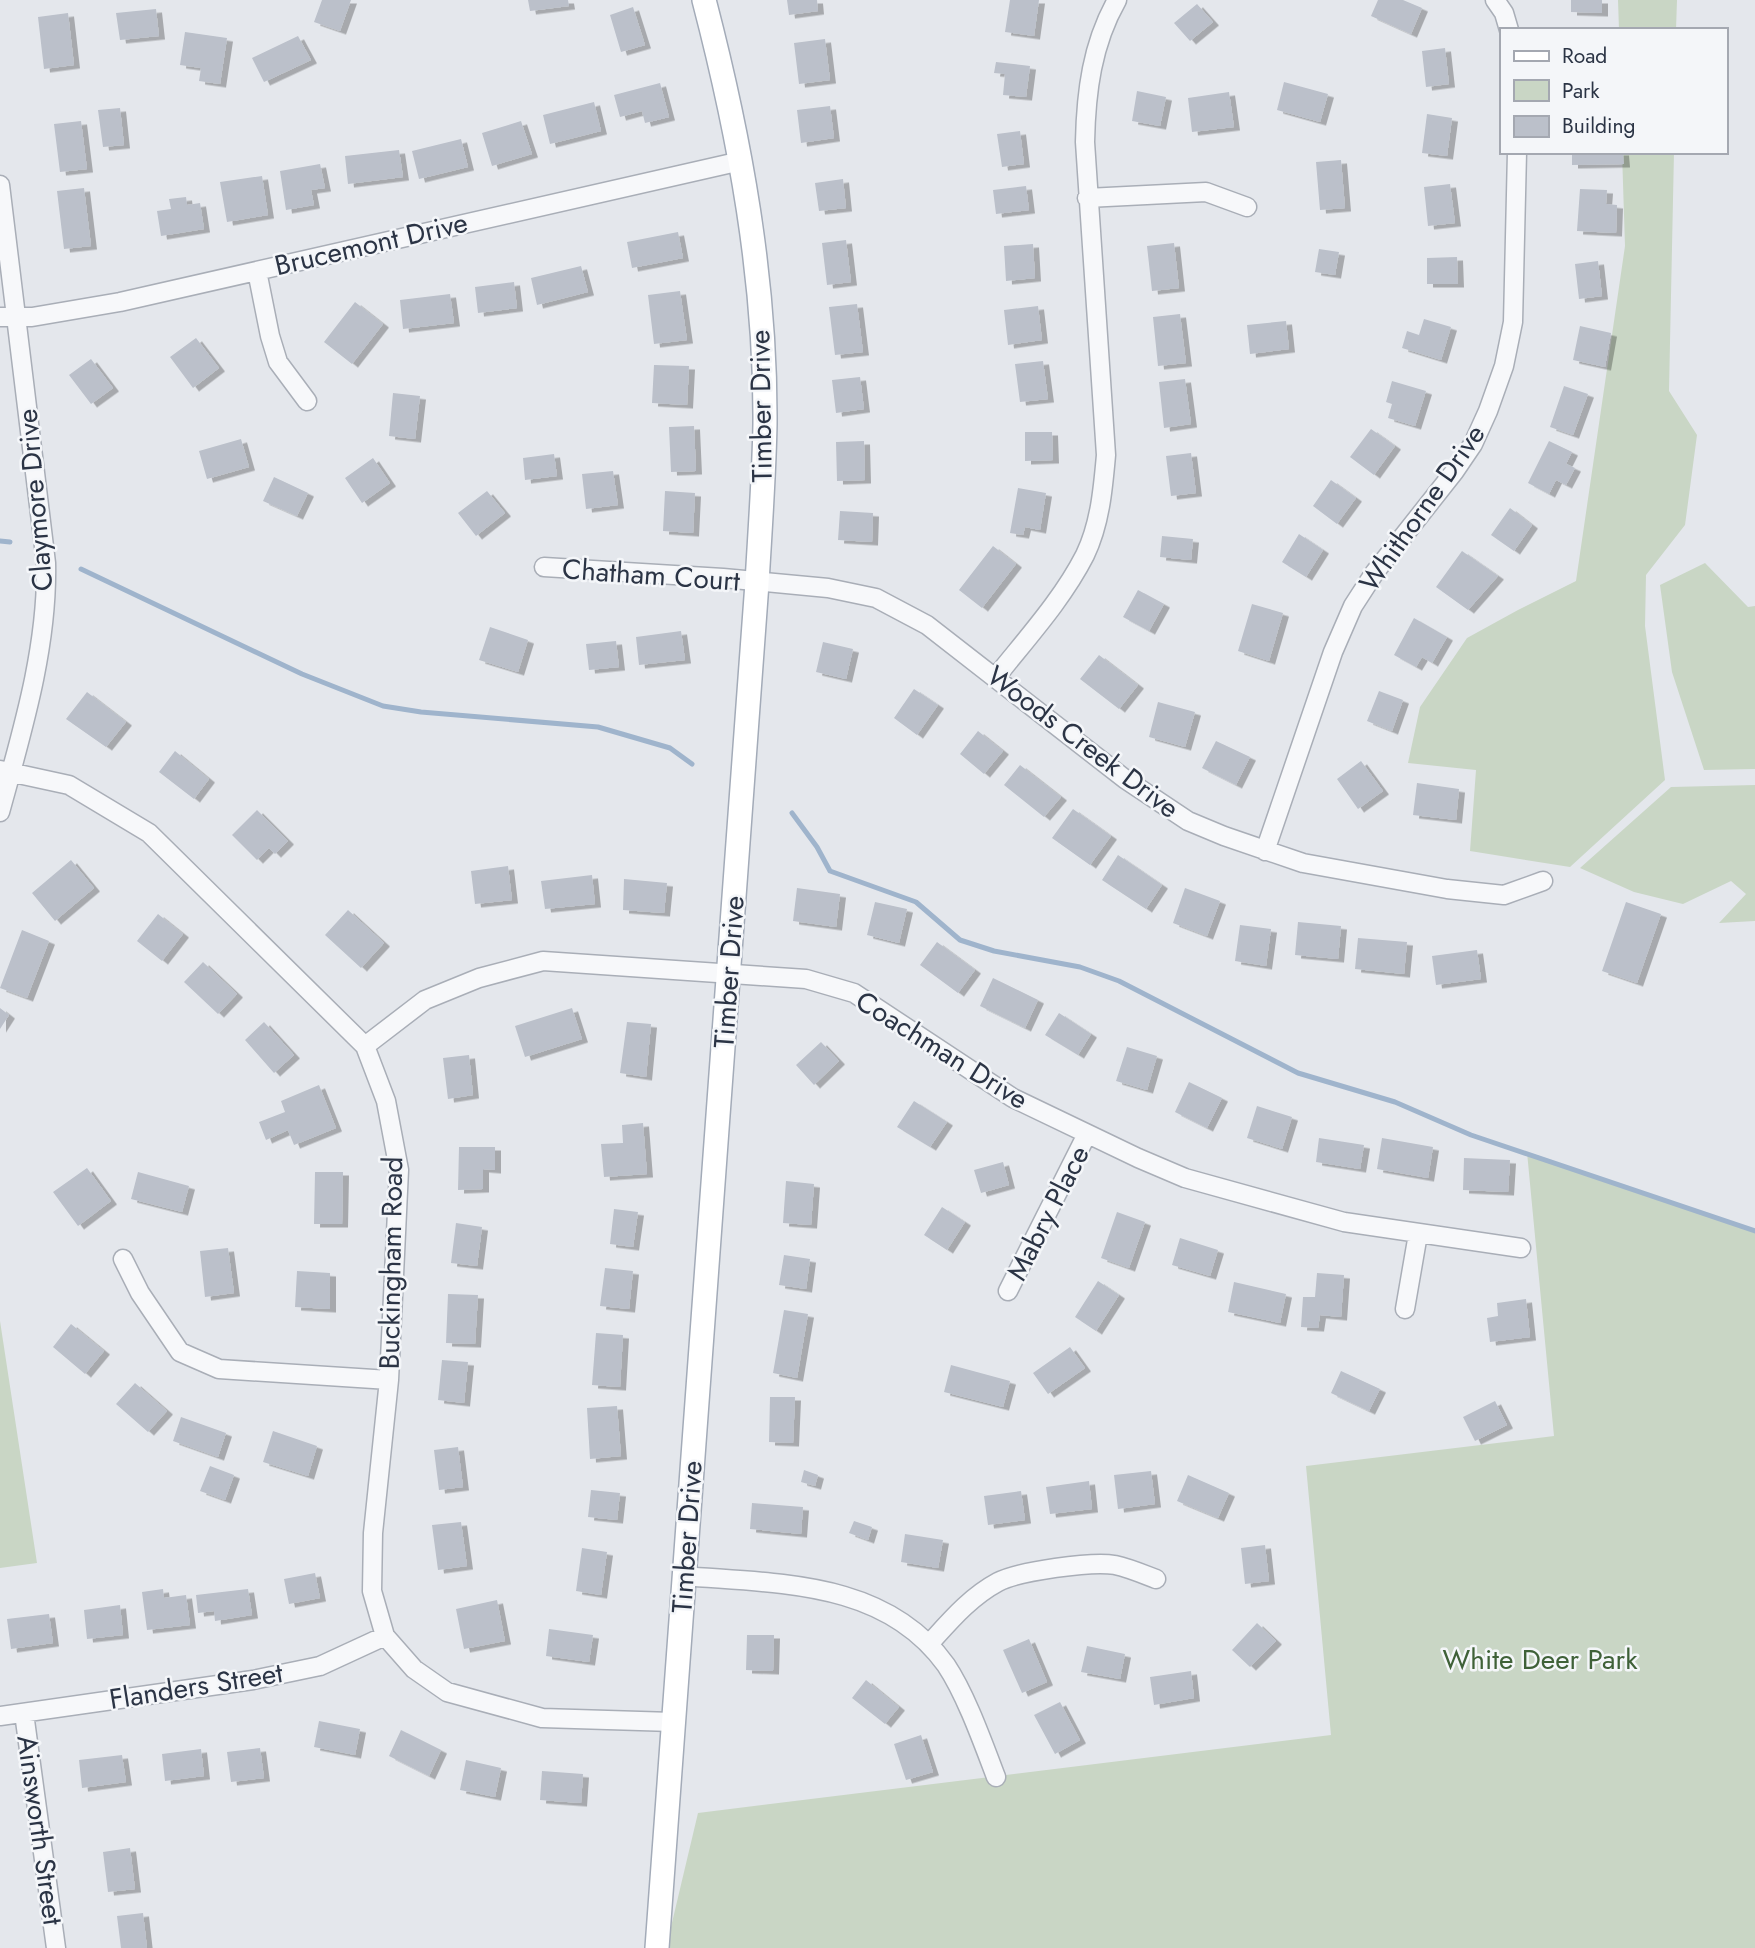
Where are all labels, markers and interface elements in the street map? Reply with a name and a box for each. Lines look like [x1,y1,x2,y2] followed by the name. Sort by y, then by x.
[1500,28,1727,154] legend
[1562,41,1607,71] text: Road
[1562,76,1600,106] text: Park
[1562,111,1635,141] text: Building
[270,202,472,286] street label: Brucemont Drive
[739,329,783,483] street label: Timber Drive
[7,407,63,593] street label: Claymore Drive
[1349,416,1495,600] street label: Whithorne Drive
[561,548,741,602] street label: Chatham Court
[978,656,1188,828] street label: Woods Creek Drive
[703,894,755,1050] street label: Timber Drive
[848,981,1036,1119] street label: Coachman Drive
[997,1138,1099,1288] street label: Mabry Place
[369,1156,413,1370] street label: Buckingham Road
[661,1459,713,1615] street label: Timber Drive
[1442,1639,1638,1680] park label: White Deer Park
[106,1652,286,1720] street label: Flanders Street
[6,1732,74,1928] street label: Ainsworth Street

